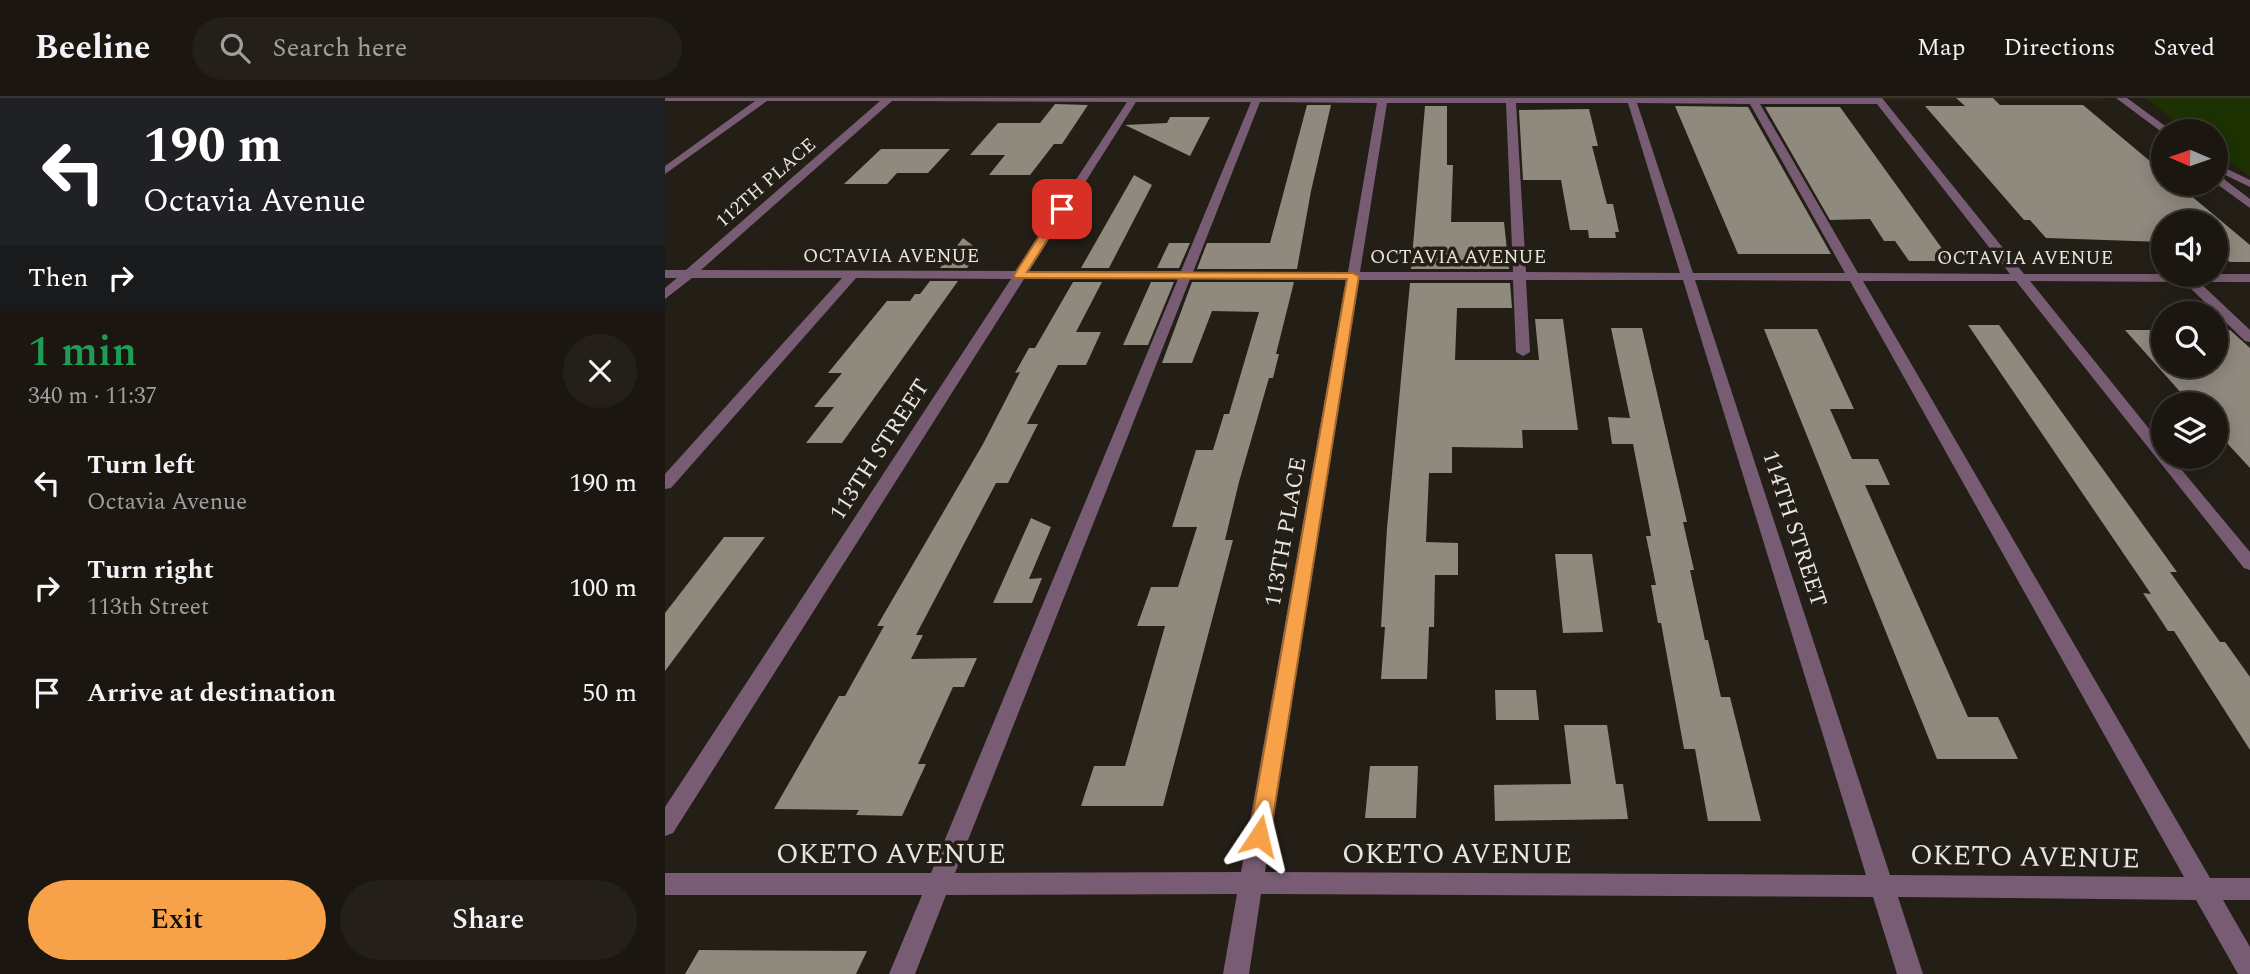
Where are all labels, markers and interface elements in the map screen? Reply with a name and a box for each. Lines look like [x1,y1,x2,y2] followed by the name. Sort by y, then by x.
[192,17,682,80] search box
[35,23,150,73] text: Beeline
[272,28,407,68] text: Search here
[216,29,254,67] icon: search
[1917,30,1965,66] text: Map
[2003,30,2115,66] text: Directions
[2153,30,2215,66] text: Saved
[143,109,282,184] text: 190 m
[2151,119,2228,196] north arrow
[2151,119,2228,469] map controls
[28,126,119,217] icon: left
[709,131,823,235] street label: 112TH PLACE
[143,177,366,226] text: Octavia Avenue
[1032,179,1092,239] pin
[1043,190,1081,228] icon: arrive
[2151,210,2228,287] button: sound
[803,242,979,271] street label: OCTAVIA AVENUE
[1370,243,1546,272] street label: OCTAVIA AVENUE
[1937,244,2113,273] street label: OCTAVIA AVENUE
[28,258,88,298] text: Then
[102,259,140,297] icon: right
[2151,301,2228,378] button: search
[28,321,137,384] text: 1 min
[563,334,637,408] button: close
[821,372,939,528] street label: 113TH STREET
[28,379,157,414] text: 340 m · 11:37
[2151,392,2228,469] button: layers
[87,445,195,485] text: Turn left
[1752,446,1836,612] street label: 114TH STREET
[1256,454,1316,610] street label: 113TH PLACE
[569,463,637,503] text: 190 m
[28,464,66,502] icon: left
[87,485,247,520] text: Octavia Avenue
[87,550,214,590] text: Turn right
[569,568,637,608] text: 100 m
[28,569,66,607] icon: right
[87,590,209,625] text: 113th Street
[87,673,336,713] text: Arrive at destination
[582,673,637,713] text: 50 m
[28,674,66,712] icon: arrive
[1222,799,1296,873] position arrow
[776,833,1006,876] street label: OKETO AVENUE
[1342,833,1572,876] street label: OKETO AVENUE
[1910,833,2140,881] street label: OKETO AVENUE
[28,880,326,960] button: Exit
[340,880,637,960] button: Share

